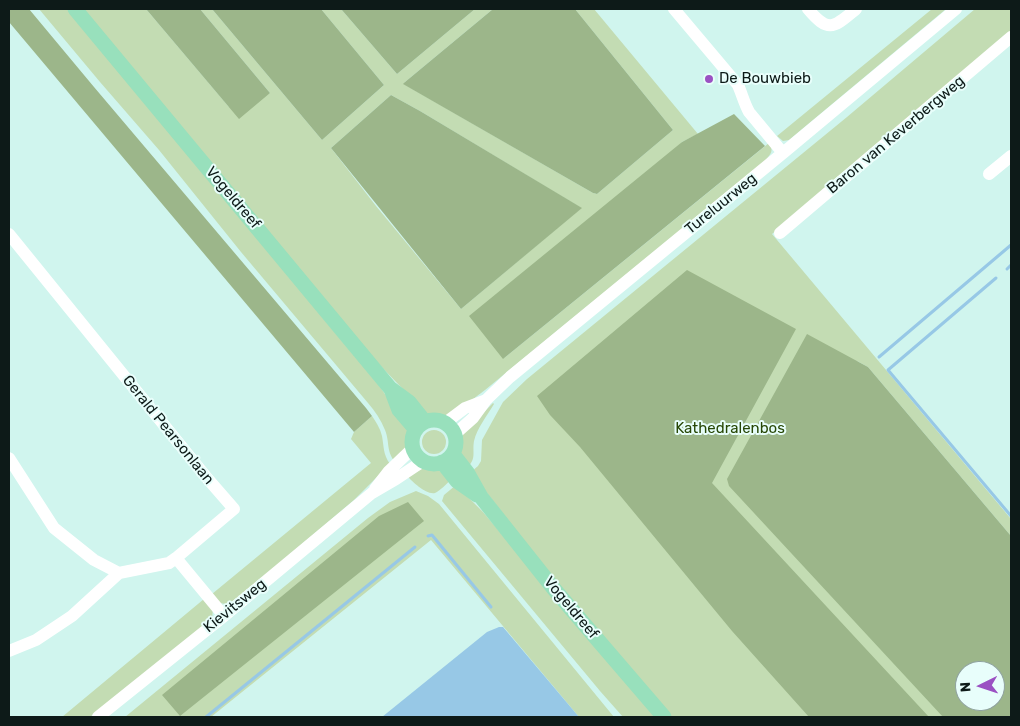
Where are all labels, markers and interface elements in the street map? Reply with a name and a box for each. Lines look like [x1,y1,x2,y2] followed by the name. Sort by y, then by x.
[719,70,811,88] place label: De Bouwbieb
[824,72,968,198] street label: Baron van Keverbergweg
[703,73,715,85] marker: De Bouwbieb
[202,163,264,233] street label: Vogeldreef
[682,170,760,238] street label: Tureluurweg
[118,372,218,488] street label: Gerald Pearsonlaan
[675,420,785,438] park label: Kathedralenbos
[540,573,602,643] street label: Vogeldreef
[200,575,270,637] street label: Kievitsweg
[955,661,1005,711] north arrow
[957,681,974,693] text: N

